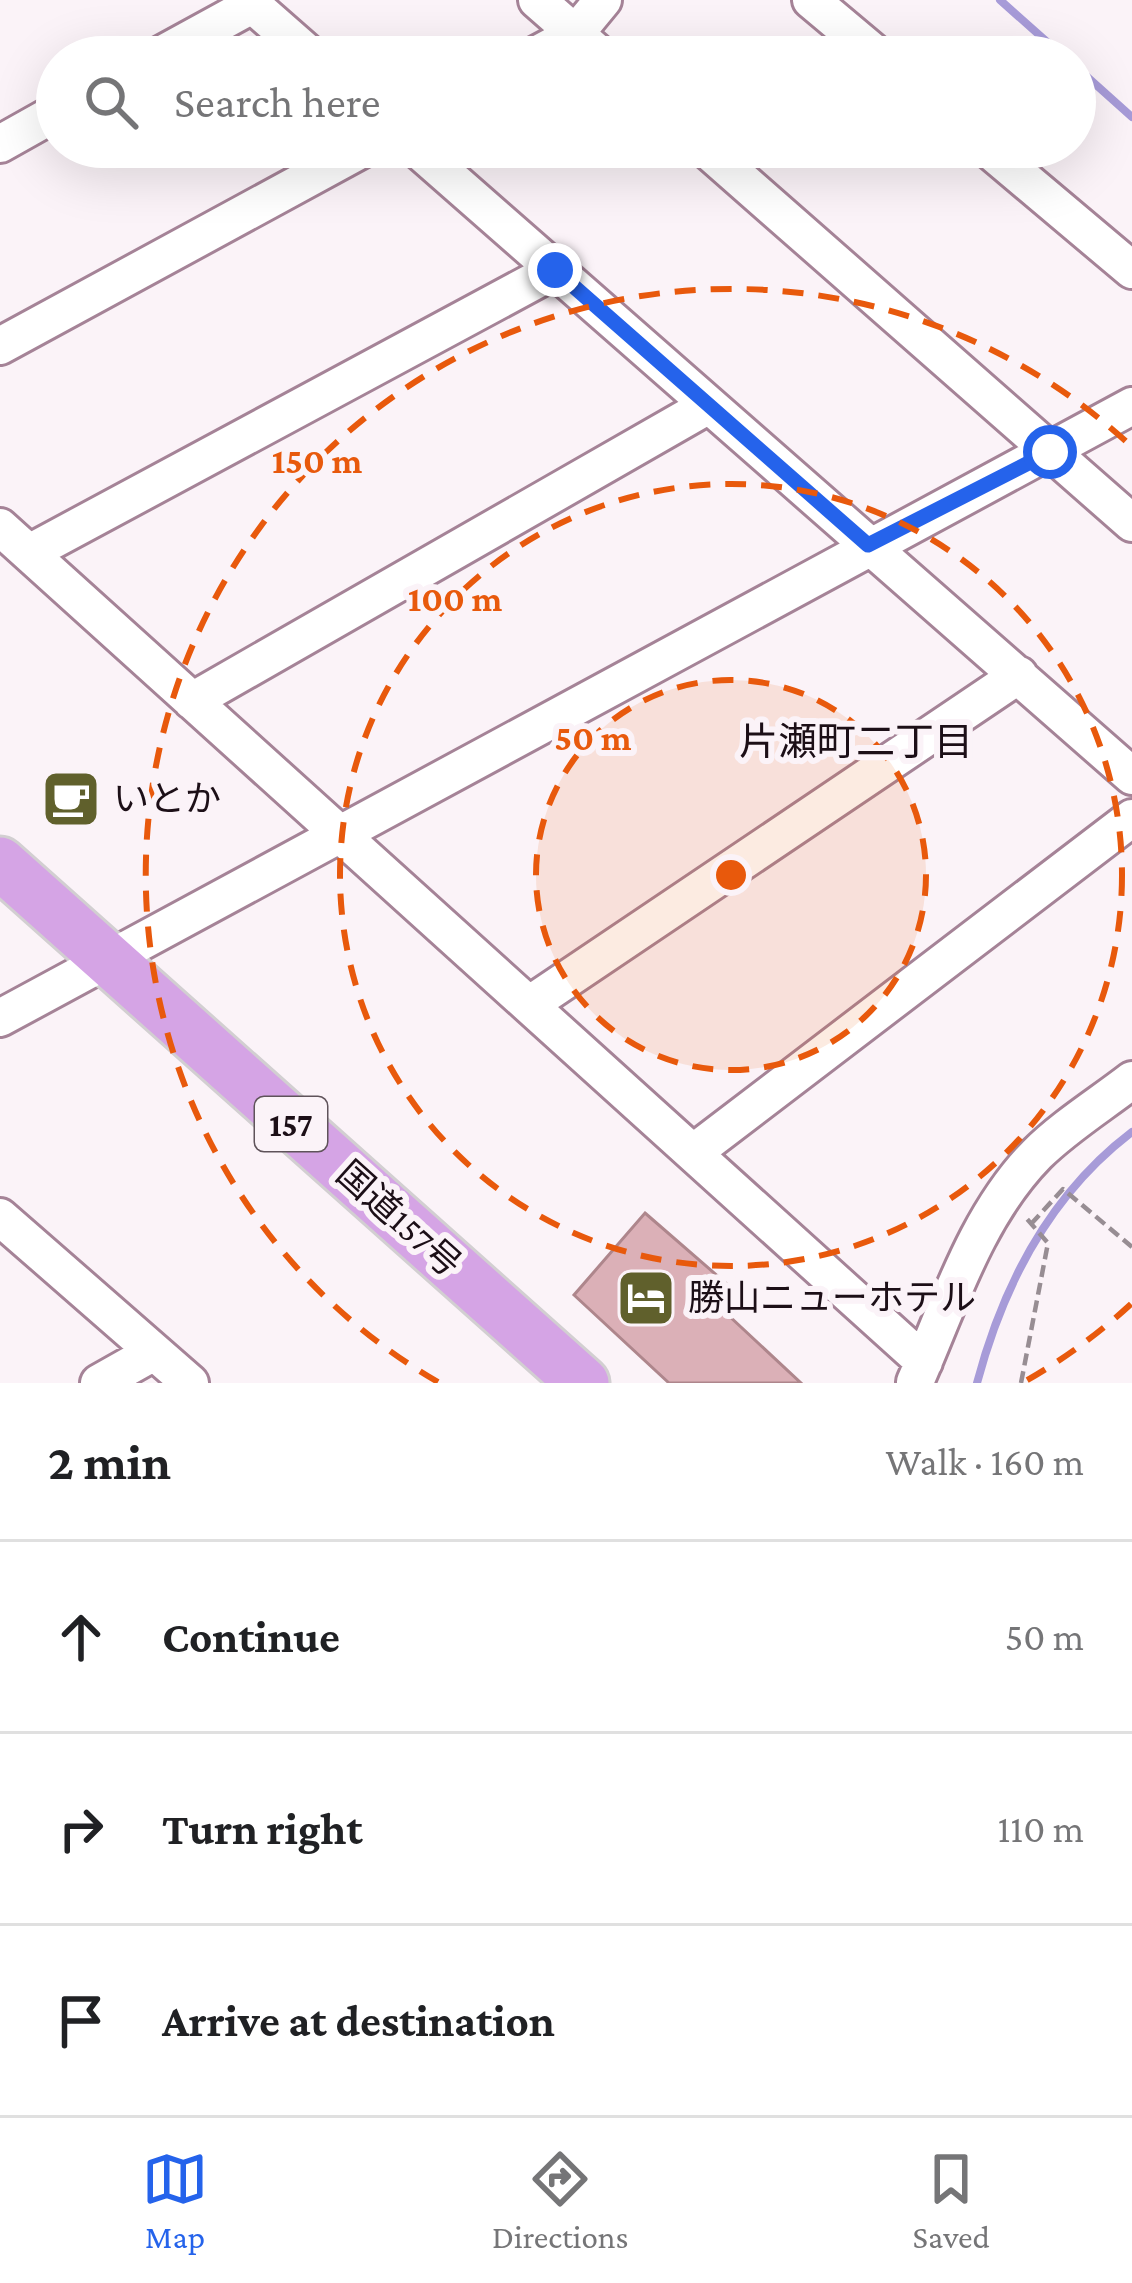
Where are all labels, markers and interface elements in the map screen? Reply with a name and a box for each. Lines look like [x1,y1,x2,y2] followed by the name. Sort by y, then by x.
[36,36,1096,168] search box
[78,69,144,135] icon: search
[174,77,381,127] text: Search here
[528,243,582,297] route end
[1023,425,1077,479] route start
[272,441,363,481] text: 150 m
[408,579,503,619] text: 100 m
[555,718,632,758] text: 50 m
[739,720,973,763] district label: 片瀬町二丁目
[40,768,102,830] cafe icon: いとか
[113,779,221,819] place label: いとか
[710,854,752,896] centre of rings
[255,1097,327,1151] road number: 157
[329,1153,469,1285] street label: 国道157号
[615,1267,677,1329] hotel icon: 勝山ニューホテル
[688,1278,976,1318] place label: 勝山ニューホテル
[48,1433,171,1490] text: 2 min
[886,1440,1084,1483] text: Walk · 160 m
[48,1604,114,1670] icon: ahead
[162,1612,340,1662] text: Continue
[1005,1615,1084,1658] text: 50 m
[48,1796,114,1862] icon: right
[162,1804,363,1854] text: Turn right
[997,1807,1084,1850] text: 110 m
[48,1988,114,2054] icon: arrive
[162,1996,555,2046] text: Arrive at destination
[142,2146,208,2255] tab: Map
[492,2146,629,2255] tab: Directions
[913,2146,990,2255] tab: Saved

